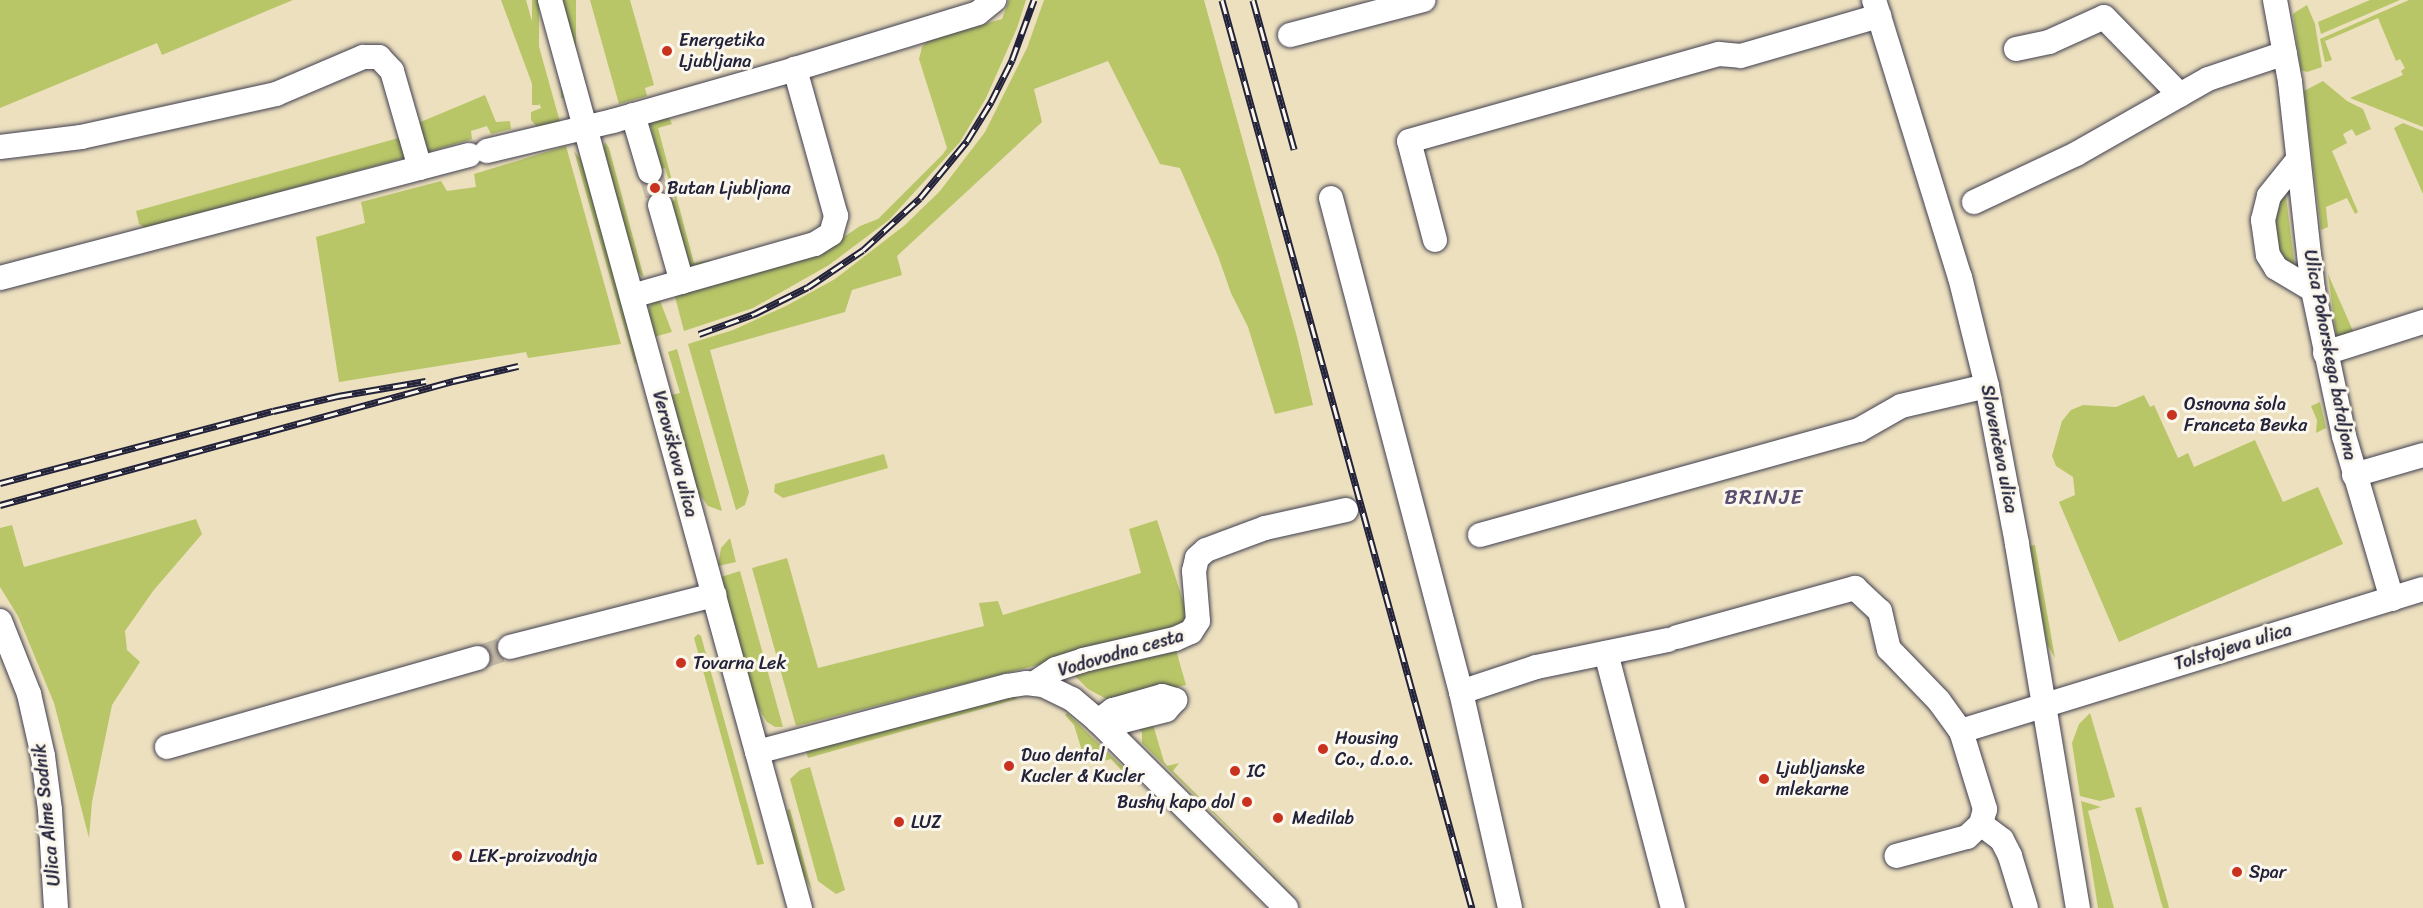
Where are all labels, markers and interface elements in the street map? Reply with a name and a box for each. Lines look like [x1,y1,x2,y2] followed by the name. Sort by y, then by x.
[679,30,765,72] place label: Energetika Ljubljana
[660,44,674,58] marker: Energetika Ljubljana
[667,177,791,199] place label: Butan Ljubljana
[648,181,662,195] marker: Butan Ljubljana
[2299,248,2361,462] street label: Ulica Pohorskega bataljona
[1976,383,2022,515] street label: Slovenčeva ulica
[648,388,702,520] street label: Verovškova ulica
[2184,394,2307,436] place label: Osnovna šola Franceta Bevka
[2165,408,2179,422] marker: Osnovna šola Franceta Bevka
[1724,484,1804,510] district label: BRINJE
[2172,619,2294,675] street label: Tolstojeva ulica
[1056,625,1186,681] street label: Vodovodna cesta
[693,652,786,674] place label: Tovarna Lek
[674,656,688,670] marker: Tovarna Lek
[1335,728,1414,771] place label: Housing Co., d.o.o.
[29,742,65,888] street label: Ulica Alme Sodnik
[1316,742,1330,756] marker: Housing Co., d.o.o.
[1021,745,1144,788] place label: Duo dental Kucler & Kucler
[1776,758,1865,800] place label: Ljubljanske mlekarne
[1002,759,1016,773] marker: Duo dental Kucler & Kucler
[1247,760,1265,782] place label: IC
[1228,764,1242,778] marker: IC
[1757,772,1771,786] marker: Ljubljanske mlekarne
[1117,791,1235,813] place label: Bushy kapo dol
[1240,795,1254,809] marker: Bushy kapo dol
[1292,807,1354,829] place label: Medilab
[1269,809,1287,827] marker: Medilab
[911,811,942,833] place label: LUZ
[892,815,906,829] marker: LUZ
[469,845,598,867] place label: LEK-proizvodnja
[450,849,464,863] marker: LEK-proizvodnja
[2249,861,2286,883] place label: Spar
[2230,865,2244,879] marker: Spar

